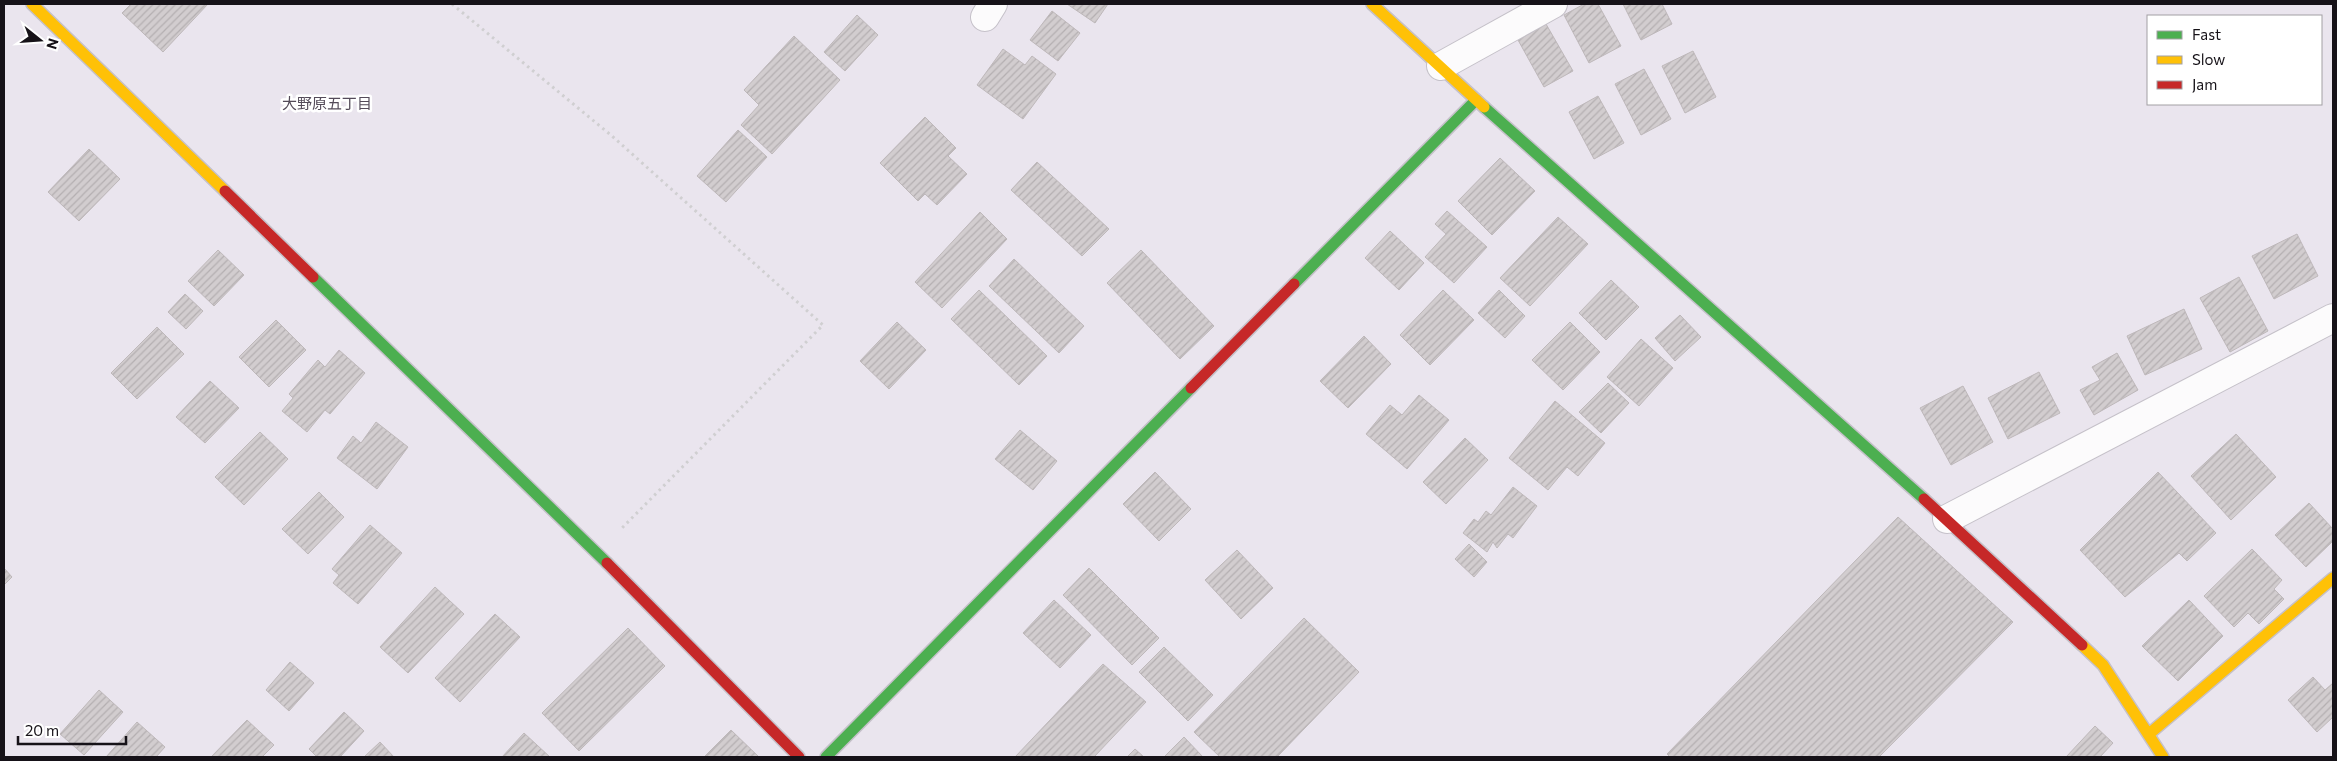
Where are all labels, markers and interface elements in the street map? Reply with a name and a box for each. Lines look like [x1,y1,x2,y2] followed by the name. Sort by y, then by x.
[15,15,65,65] north arrow
[2147,15,2322,105] legend
[2192,25,2221,43] text: Fast
[43,36,63,51] text: N
[2192,50,2225,68] text: Slow
[2192,75,2217,93] text: Jam
[282,94,372,112] district label: 大野原五丁目
[18,714,125,746] scale bar
[25,721,59,739] text: 20 m

